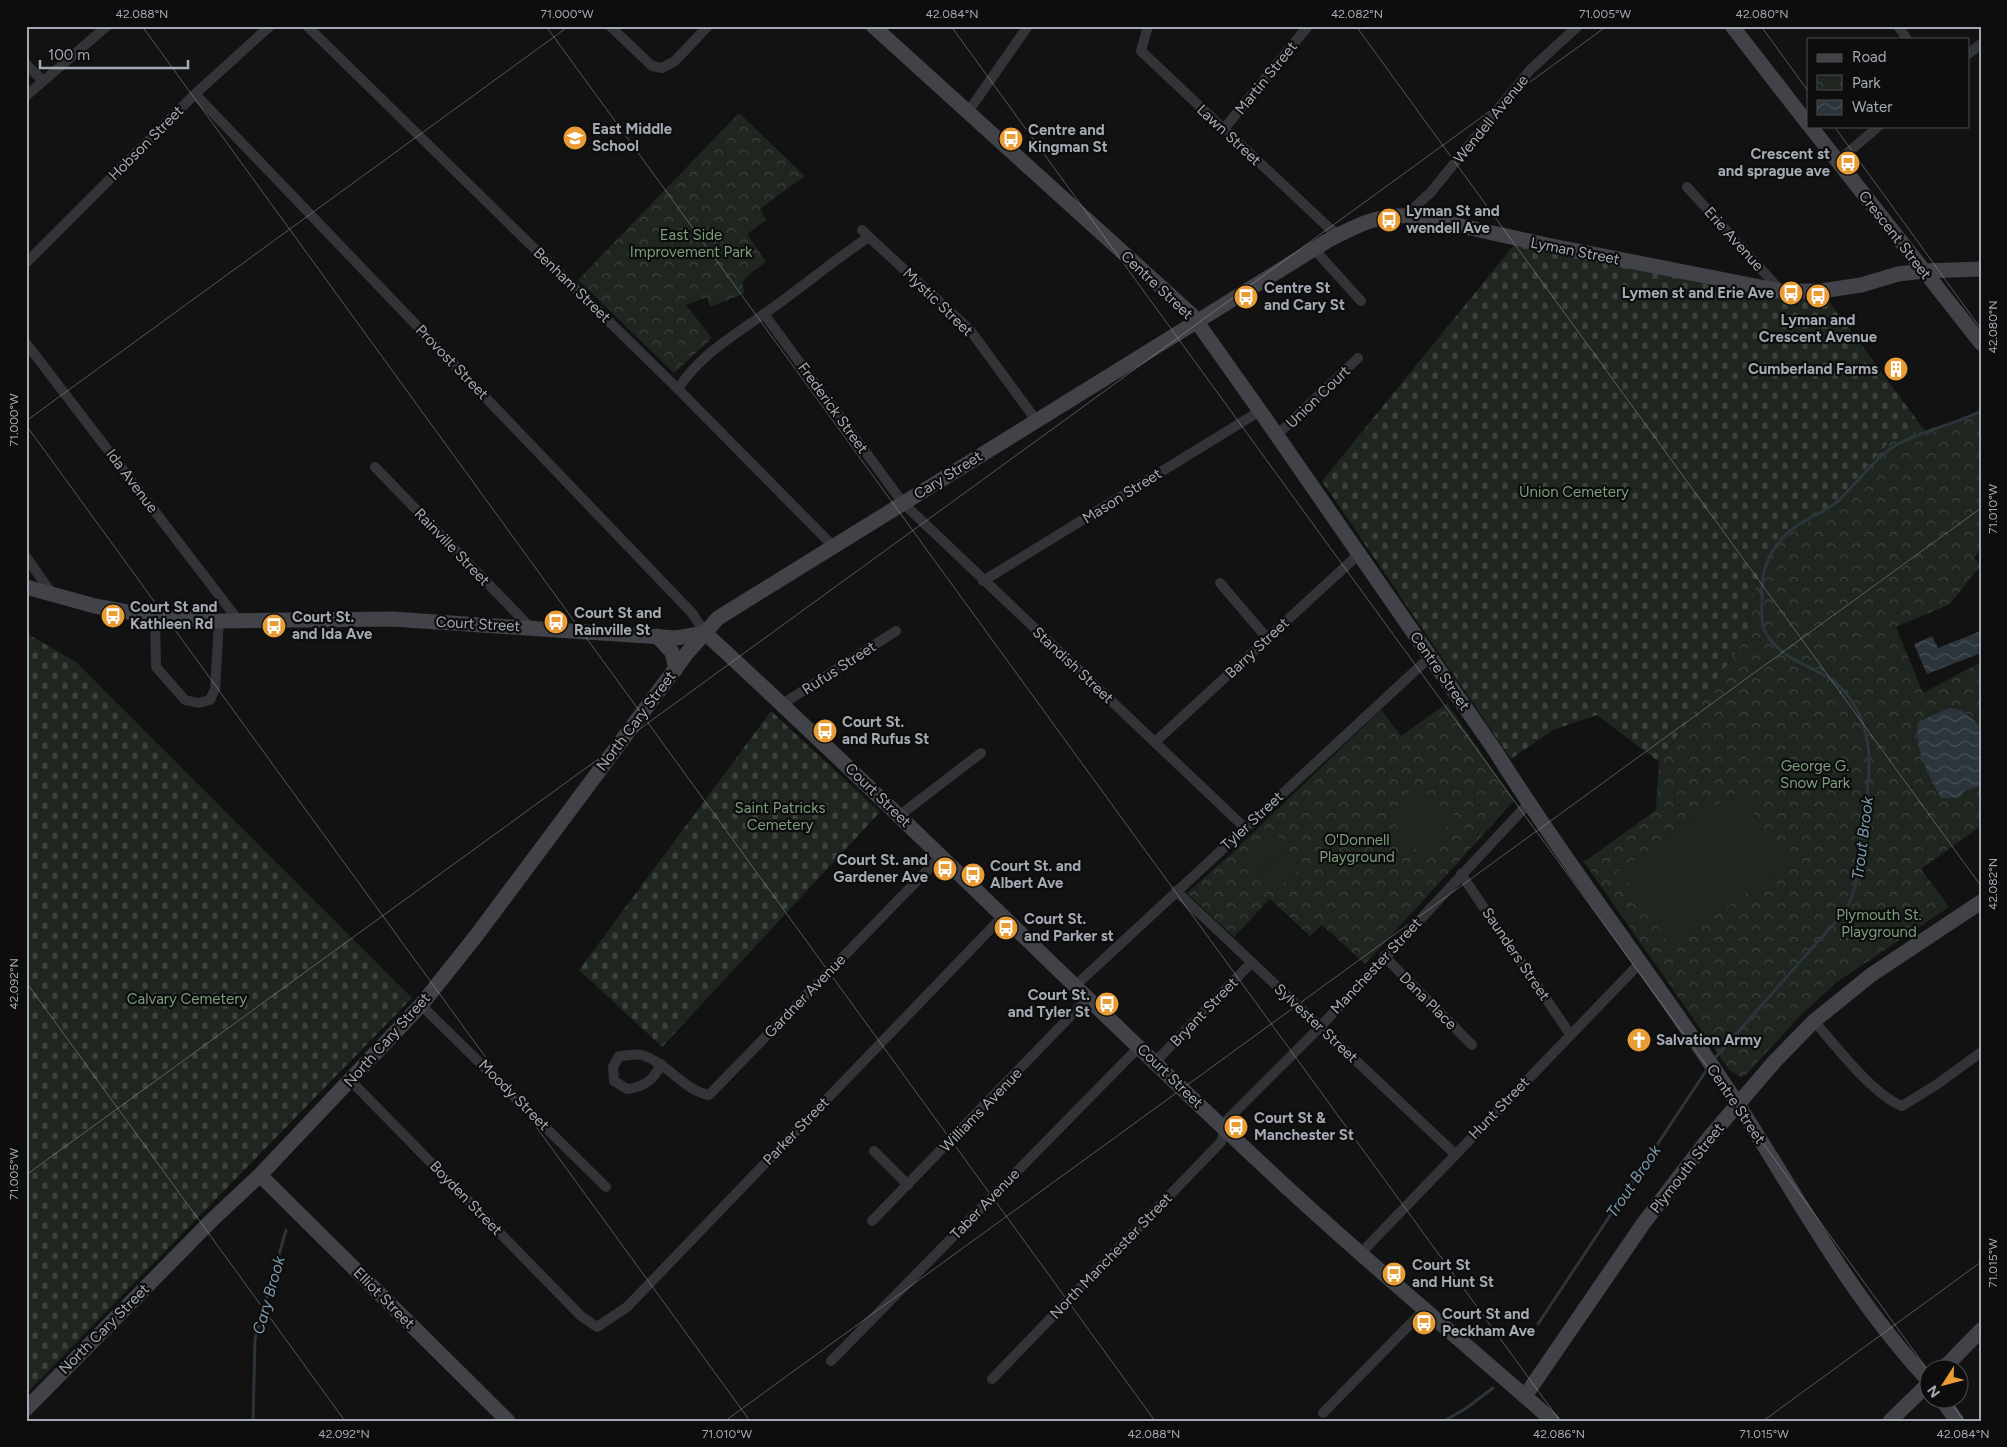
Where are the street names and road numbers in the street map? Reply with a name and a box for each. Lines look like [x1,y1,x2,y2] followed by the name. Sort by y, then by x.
[1231,38,1301,118] street label: Martin Street
[1450,71,1532,167] street label: Wendell Avenue
[1193,101,1265,169] street label: Lawn Street
[105,102,187,184] street label: Hobson Street
[1855,187,1935,283] street label: Crescent Street
[1701,203,1767,275] street label: Erie Avenue
[1529,234,1621,268] street label: Lyman Street
[530,244,615,327] street label: Benham Street
[1117,247,1197,323] street label: Centre Street
[899,264,977,340] street label: Mystic Street
[412,321,492,403] street label: Provost Street
[794,359,872,457] street label: Frederick Street
[1282,362,1354,432] street label: Union Court
[102,446,162,516] street label: Ida Avenue
[911,447,986,503] street label: Cary Street
[1079,464,1165,528] street label: Mason Street
[411,505,494,590] street label: Rainville Street
[435,613,521,635] street label: Court Street
[1221,614,1293,682] street label: Barry Street
[1029,623,1117,707] street label: Standish Street
[1406,628,1474,714] street label: Centre Street
[799,637,880,699] street label: Rufus Street
[593,667,680,774] street label: North Cary Street
[841,759,915,831] street label: Court Street
[1217,788,1287,854] street label: Tyler Street
[1478,904,1554,1004] street label: Saunders Street
[1327,914,1425,1018] street label: Manchester Street
[761,951,849,1041] street label: Gardner Avenue
[1396,969,1460,1033] street label: Dana Place
[1166,973,1242,1050] street label: Bryant Street
[1270,980,1362,1067] street label: Sylvester Street
[340,989,434,1091] street label: North Cary Street
[1133,1040,1207,1112] street label: Court Street
[475,1056,553,1134] street label: Moody Street
[1703,1061,1769,1147] street label: Centre Street
[936,1064,1026,1156] street label: Williams Avenue
[1465,1073,1533,1143] street label: Hunt Street
[759,1093,833,1169] street label: Parker Street
[1646,1119,1728,1217] street label: Plymouth Street
[426,1157,506,1239] street label: Boyden Street
[947,1165,1023,1243] street label: Taber Avenue
[1046,1189,1176,1323] street label: North Manchester Street
[350,1264,419,1333] street label: Elliot Street
[55,1280,153,1378] street label: North Cary Street

